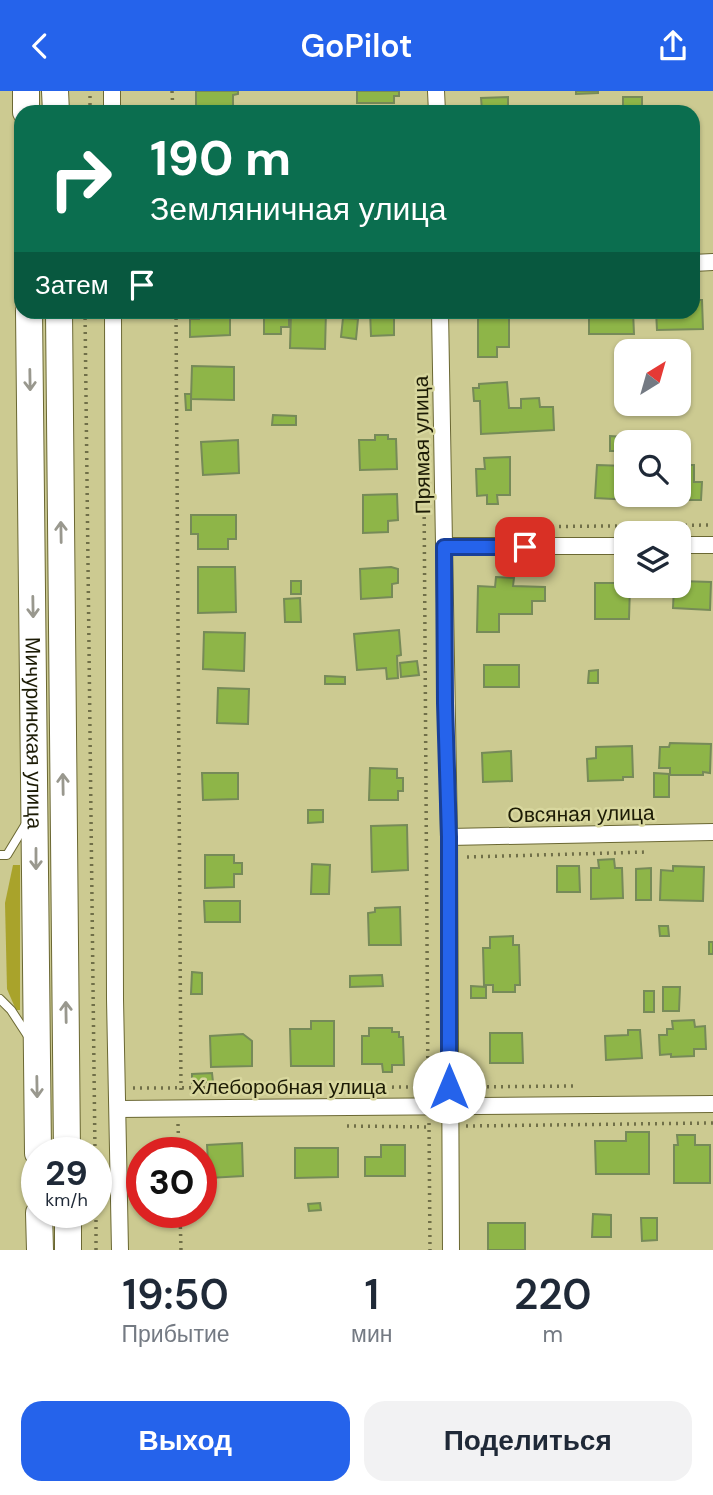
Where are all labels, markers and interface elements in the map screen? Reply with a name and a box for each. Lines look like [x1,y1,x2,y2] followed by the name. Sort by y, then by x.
[300,25,413,67] text: GoPilot
[21,27,59,65] icon: back
[654,27,692,65] icon: share
[150,126,291,190] text: 190 m
[35,133,126,224] icon: right
[150,188,447,230] text: Земляничная улица
[123,266,161,304] icon: arrive
[35,268,109,302] text: Затем
[614,339,691,417] north arrow
[614,339,691,598] map controls
[23,368,37,391] one-way arrow
[407,375,437,515] street label: Прямая улица
[614,430,691,507] button: search
[495,517,555,577] pin
[54,521,68,544] one-way arrow
[614,521,691,598] button: layers
[506,528,544,566] icon: arrive
[26,595,40,618] one-way arrow
[18,637,49,829] street label: Мичуринская улица
[56,773,70,796] one-way arrow
[507,799,655,829] street label: Овсяная улица
[29,847,43,870] one-way arrow
[59,1000,73,1023] one-way arrow
[412,1050,486,1124] position arrow
[192,1073,387,1101] street label: Хлеборобная улица
[30,1075,44,1098] one-way arrow
[126,1137,217,1228] speed limit sign: 30
[45,1150,88,1196] text: 29
[45,1188,88,1212] text: km/h
[122,1267,229,1322] text: 19:50
[364,1267,379,1322] text: 1
[514,1267,591,1322] text: 220
[122,1319,230,1349] text: Прибытие
[351,1319,392,1349] text: мин
[542,1319,563,1349] text: m
[21,1401,350,1481] button: Выход
[364,1401,692,1481] button: Поделиться

